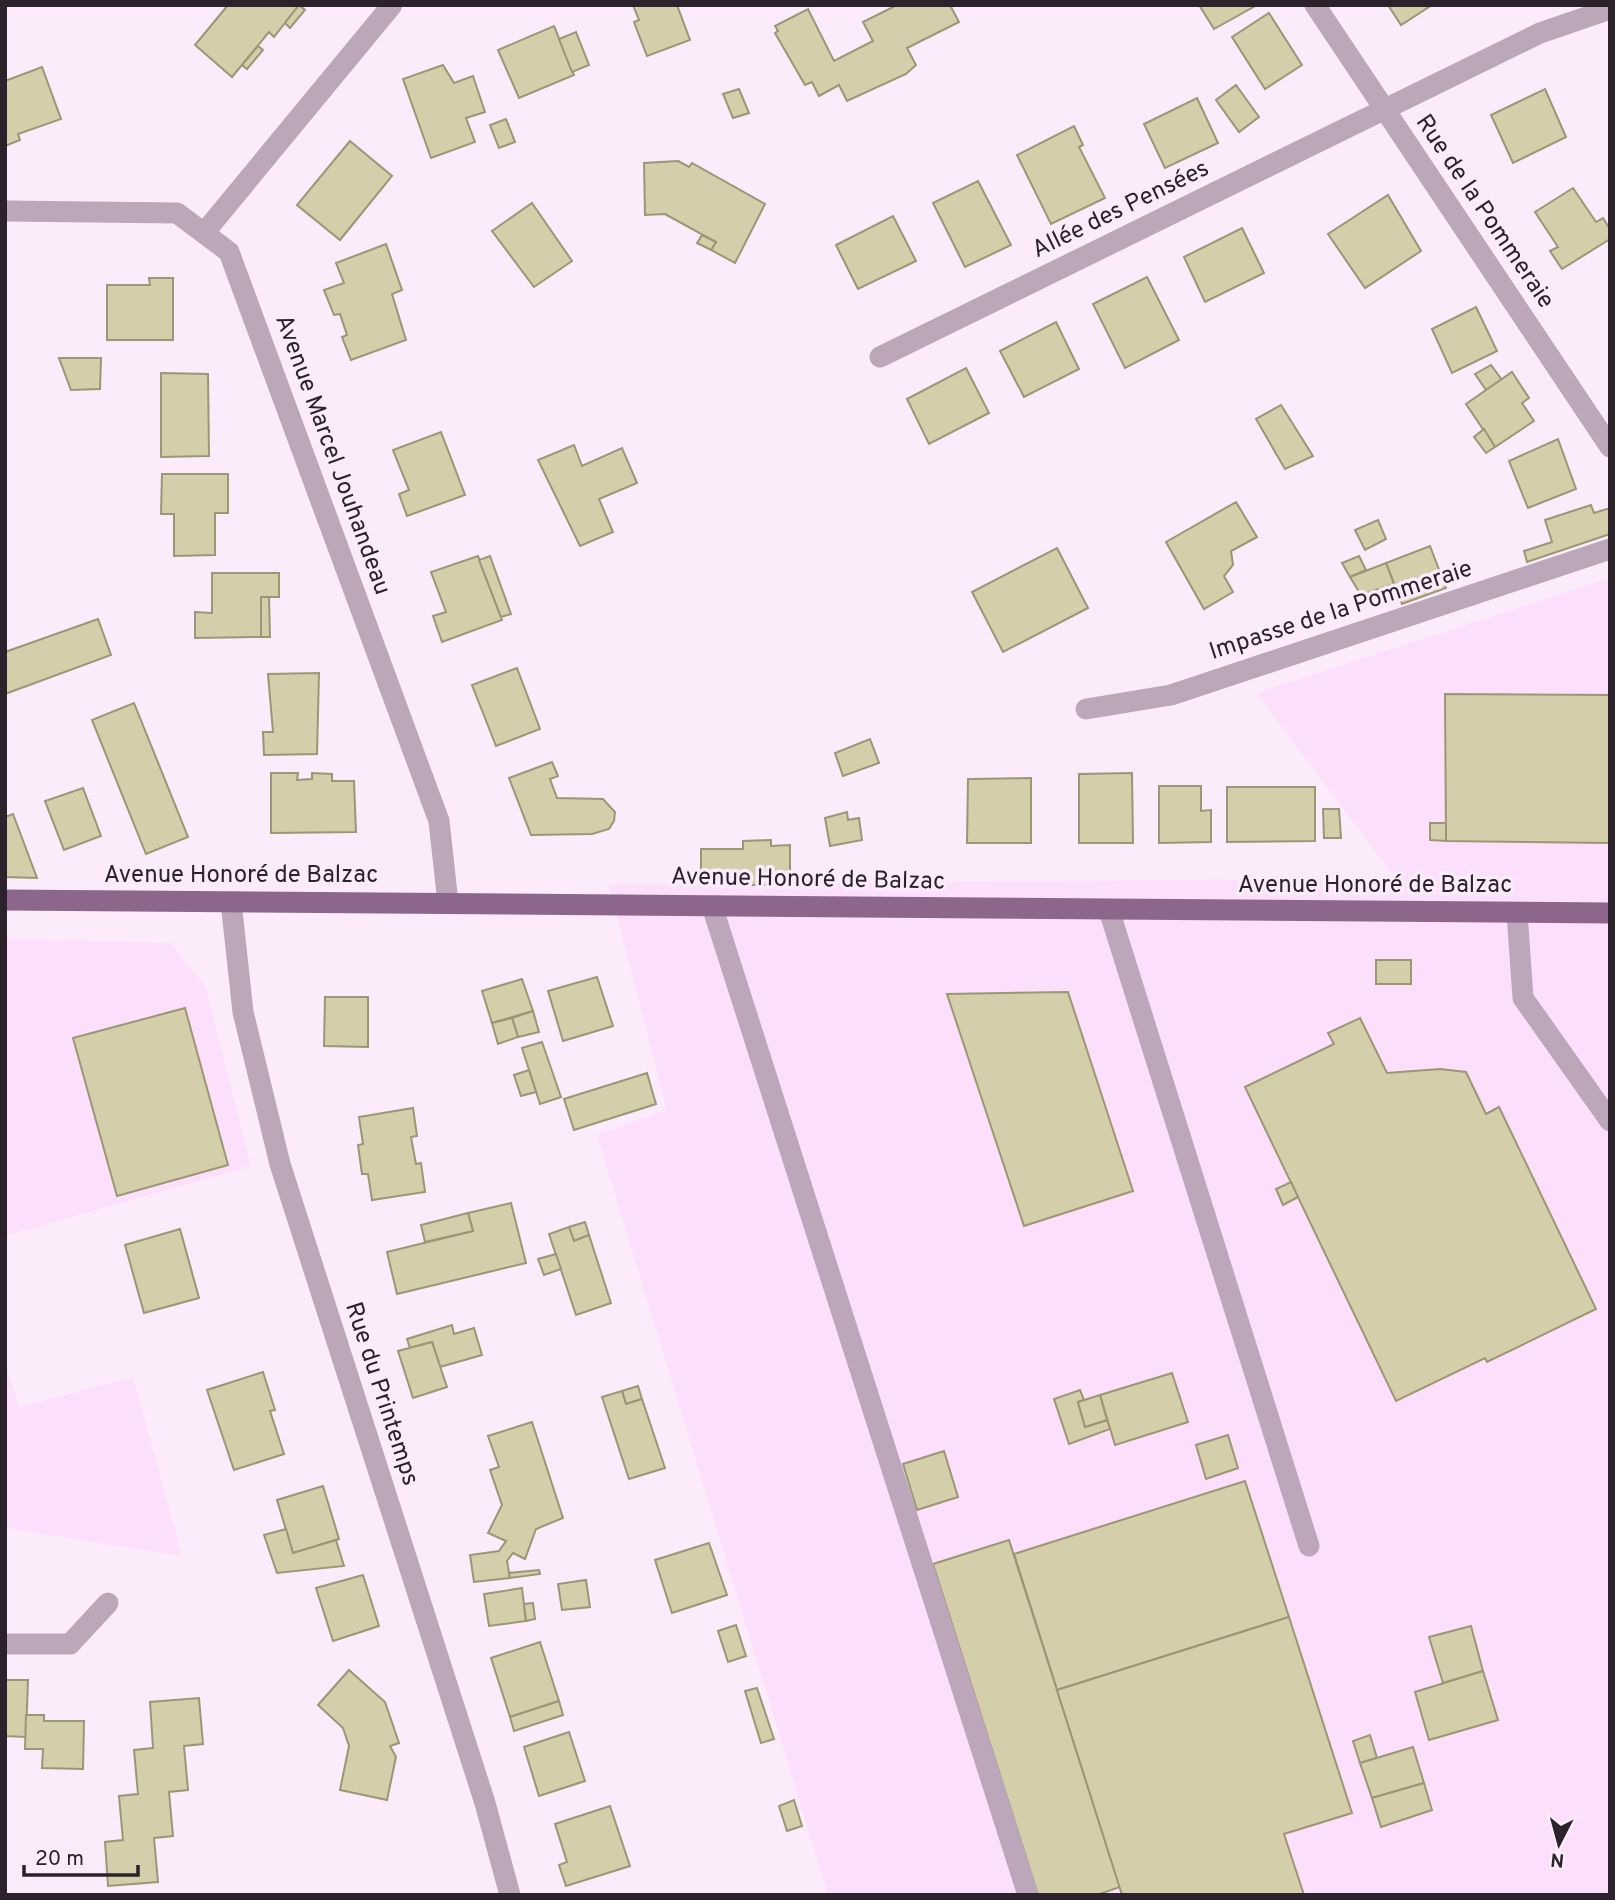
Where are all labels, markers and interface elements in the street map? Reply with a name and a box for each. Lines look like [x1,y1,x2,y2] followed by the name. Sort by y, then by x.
[1408,109,1560,315] street label: Rue de la Pommeraie
[1028,154,1214,266] street label: Allée des Pensées
[267,311,397,599] street label: Avenue Marcel Jouhandeau
[1206,554,1476,668] street label: Impasse de la Pommeraie
[104,861,378,891] street label: Avenue Honoré de Balzac
[671,863,945,897] street label: Avenue Honoré de Balzac
[1238,871,1512,901] street label: Avenue Honoré de Balzac
[337,1299,425,1489] street label: Rue du Printemps
[1524,1809,1594,1879] north arrow
[24,1834,138,1878] scale bar
[35,1846,84,1873] text: 20 m
[1549,1846,1565,1872] text: N

